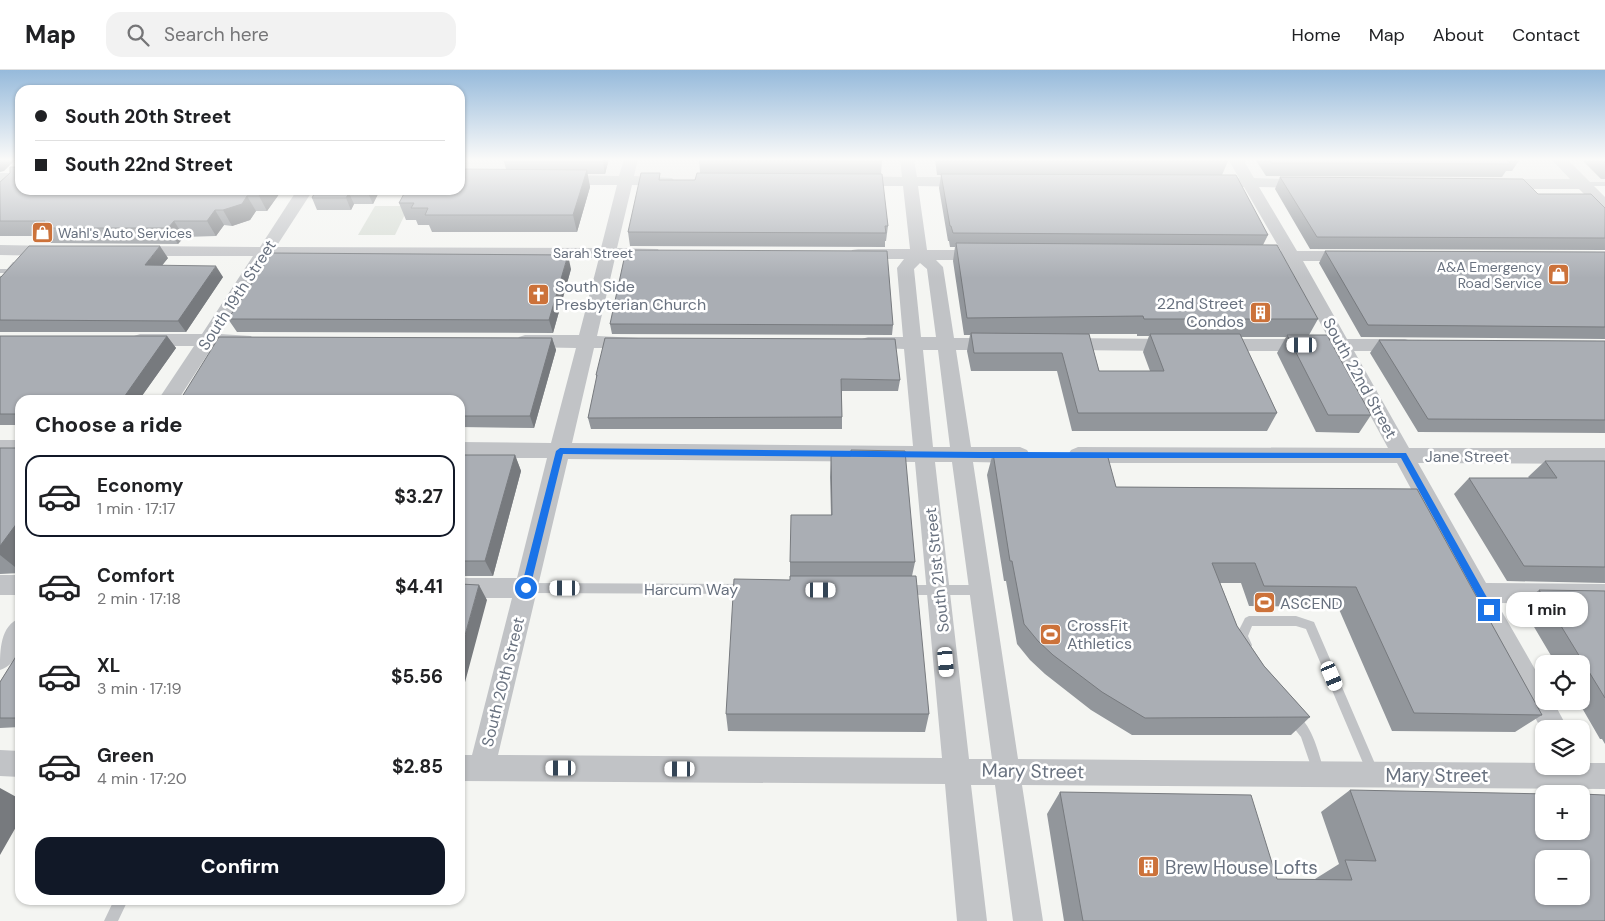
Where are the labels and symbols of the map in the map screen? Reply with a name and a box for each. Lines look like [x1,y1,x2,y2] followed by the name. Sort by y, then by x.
[30,221,54,245] shop icon: Wahl's Auto Services
[58,224,192,242] place label: Wahl's Auto Services
[193,236,281,354] street label: South 19th Street
[553,244,633,262] street label: Sarah Street
[1437,258,1542,292] place label: A&A Emergency Road Service
[1546,263,1570,287] shop icon: A&A Emergency Road Service
[555,276,706,315] place label: South Side Presbyterian Church
[527,283,551,307] church icon: South Side Presbyterian Church
[1157,293,1244,332] place label: 22nd Street Condos
[1248,300,1272,324] building icon: 22nd Street Condos
[1318,314,1402,442] street label: South 22nd Street
[1287,338,1317,353] car
[1425,446,1509,467] street label: Jane Street
[920,507,954,633] street label: South 21st Street
[515,577,537,599] route start
[644,579,738,600] street label: Harcum Way
[550,581,580,596] car
[806,583,836,598] car
[1252,591,1276,615] sports icon: ASCEND
[1506,592,1589,628] callout: 1 min
[1280,593,1342,614] place label: ASCEND
[1478,599,1500,621] route end
[477,615,529,749] street label: South 20th Street
[1067,615,1132,654] place label: CrossFit Athletics
[1039,622,1063,646] sports icon: CrossFit Athletics
[937,646,954,678] car
[1319,659,1344,693] car
[981,758,1085,784] street label: Mary Street
[546,761,576,776] car
[665,762,695,777] car
[1386,763,1488,788] street label: Mary Street
[1137,855,1161,879] building icon: Brew House Lofts
[1165,855,1318,880] place label: Brew House Lofts

